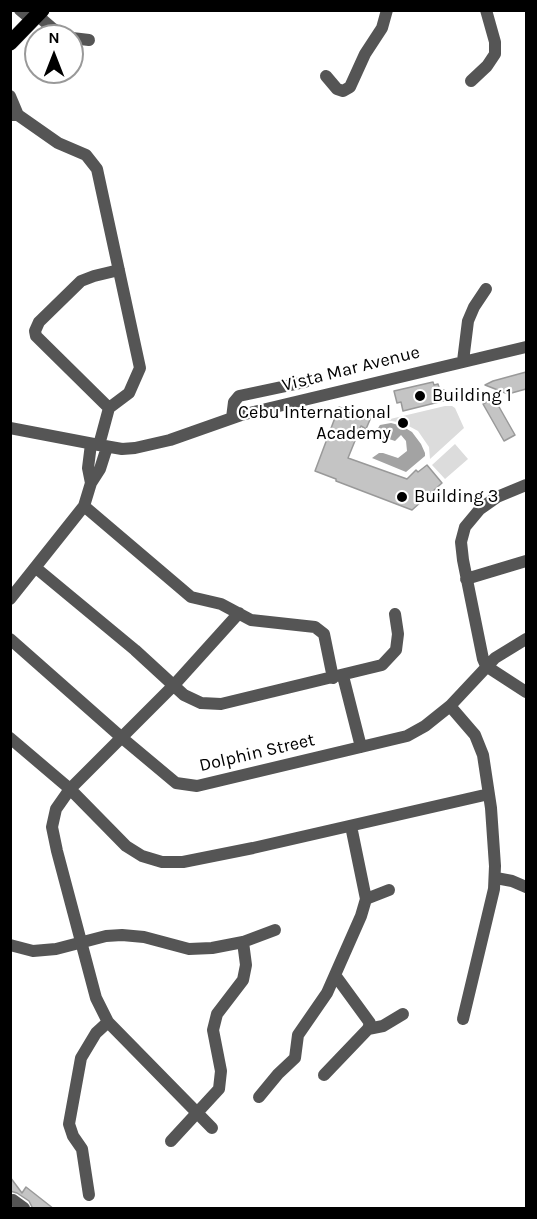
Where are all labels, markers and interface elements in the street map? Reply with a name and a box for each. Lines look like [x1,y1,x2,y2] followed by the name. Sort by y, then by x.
[24,24,84,84] north arrow
[48,28,60,47] text: N
[280,341,422,397] street label: Vista Mar Avenue
[432,385,512,407] place label: Building 1
[413,389,427,403] marker: Building 1
[238,402,391,444] place label: Cebu International Academy
[396,416,410,430] marker: Cebu International Academy
[414,486,498,508] place label: Building 3
[395,490,409,504] marker: Building 3
[197,729,317,777] street label: Dolphin Street

